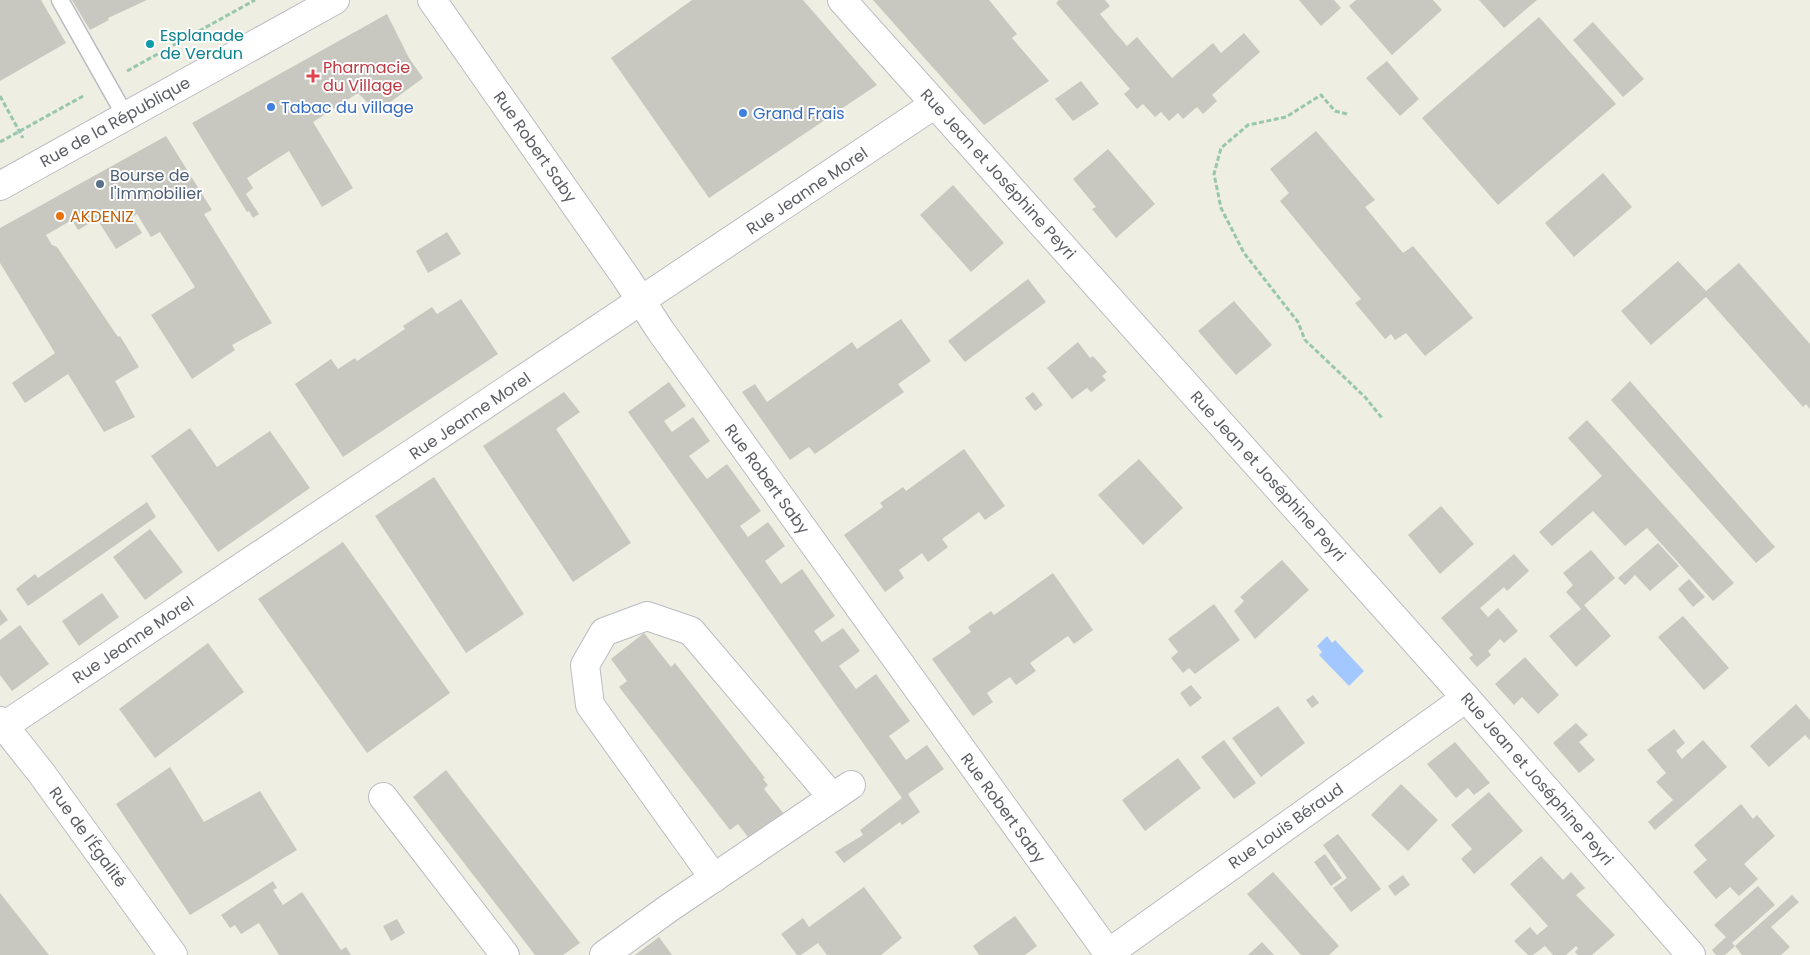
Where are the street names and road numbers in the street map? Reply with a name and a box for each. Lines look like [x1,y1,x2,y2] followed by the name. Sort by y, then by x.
[36,71,194,173] street label: Rue de la République
[915,84,1081,264] street label: Rue Jean et Joséphine Peyri
[488,87,582,207] street label: Rue Robert Saby
[742,142,872,240] street label: Rue Jeanne Morel
[405,367,535,465] street label: Rue Jeanne Morel
[1185,386,1351,566] street label: Rue Jean et Joséphine Peyri
[719,419,815,539] street label: Rue Robert Saby
[68,591,198,689] street label: Rue Jeanne Morel
[1455,688,1619,870] street label: Rue Jean et Joséphine Peyri
[955,748,1051,868] street label: Rue Robert Saby
[1224,778,1348,874] street label: Rue Louis Béraud
[44,782,132,892] street label: Rue de l'Égalité

